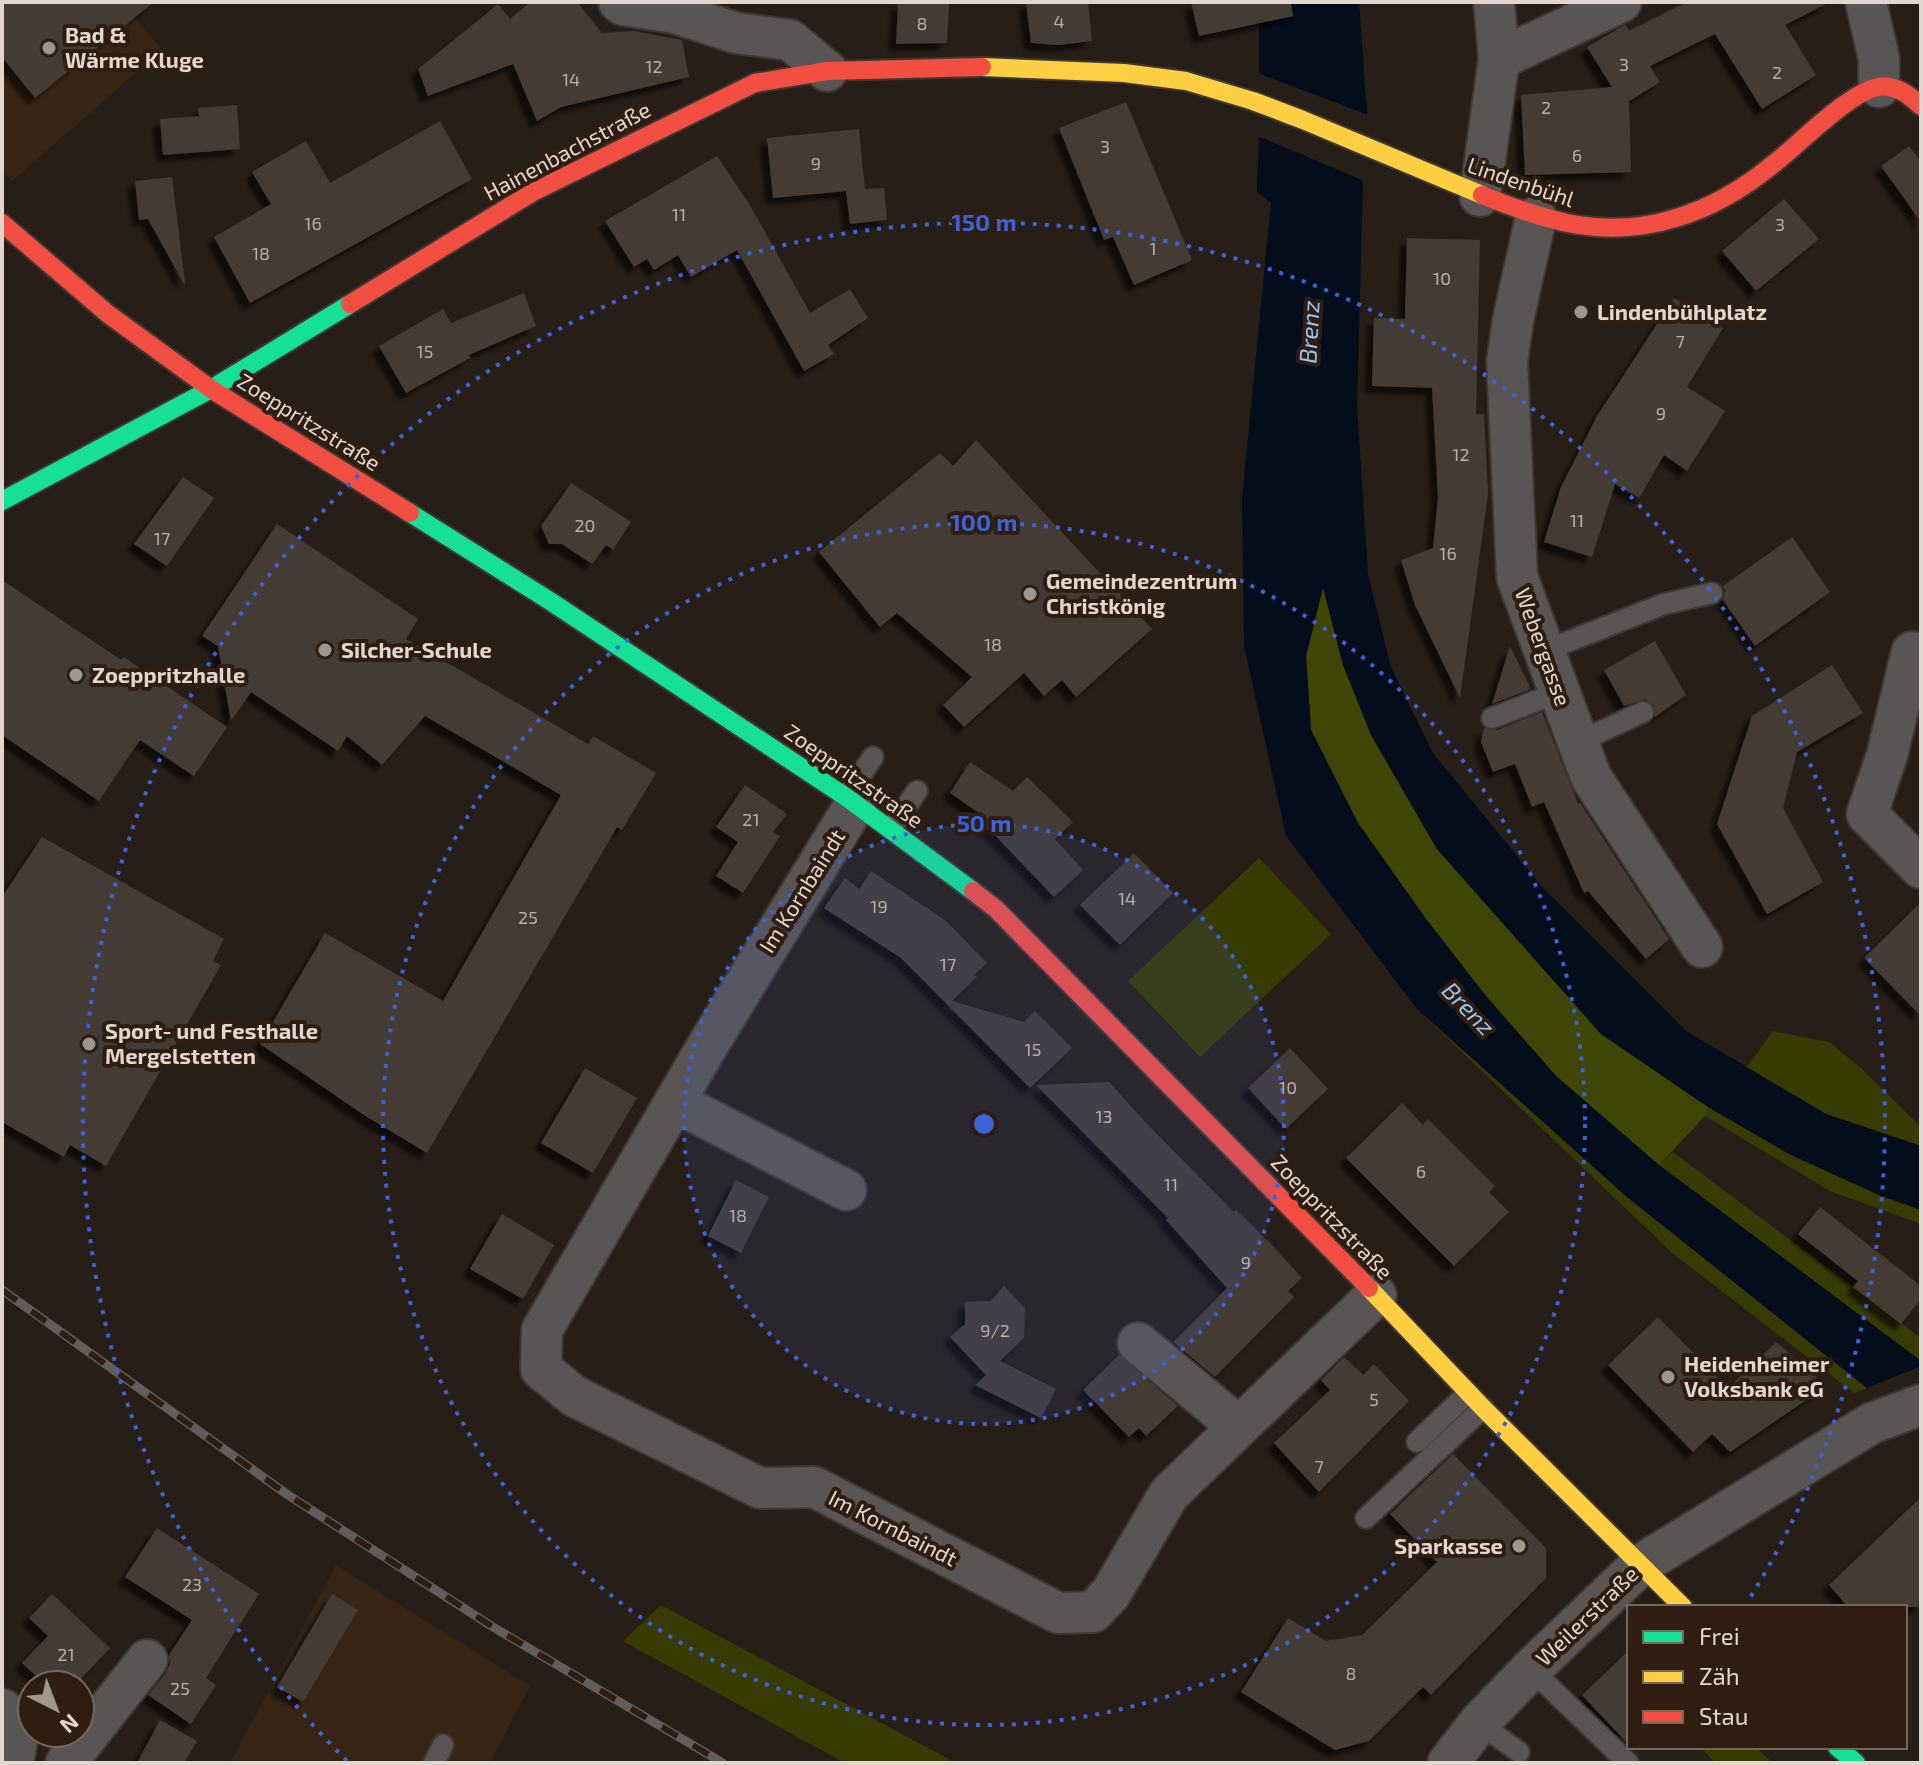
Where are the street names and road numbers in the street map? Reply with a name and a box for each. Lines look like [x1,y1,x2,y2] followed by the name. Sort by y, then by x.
[479,95,654,205] street label: Hainenbachstraße
[1465,151,1579,212] street label: Lindenbühl
[233,367,386,475] street label: Zoeppritzstraße
[1511,584,1577,709] street label: Webergasse
[780,718,929,833] street label: Zoeppritzstraße
[753,824,849,957] street label: Im Kornbaindt
[1267,1149,1399,1284] street label: Zoeppritzstraße
[825,1484,962,1571] street label: Im Kornbaindt
[1530,1560,1643,1670] street label: Weilerstraße

